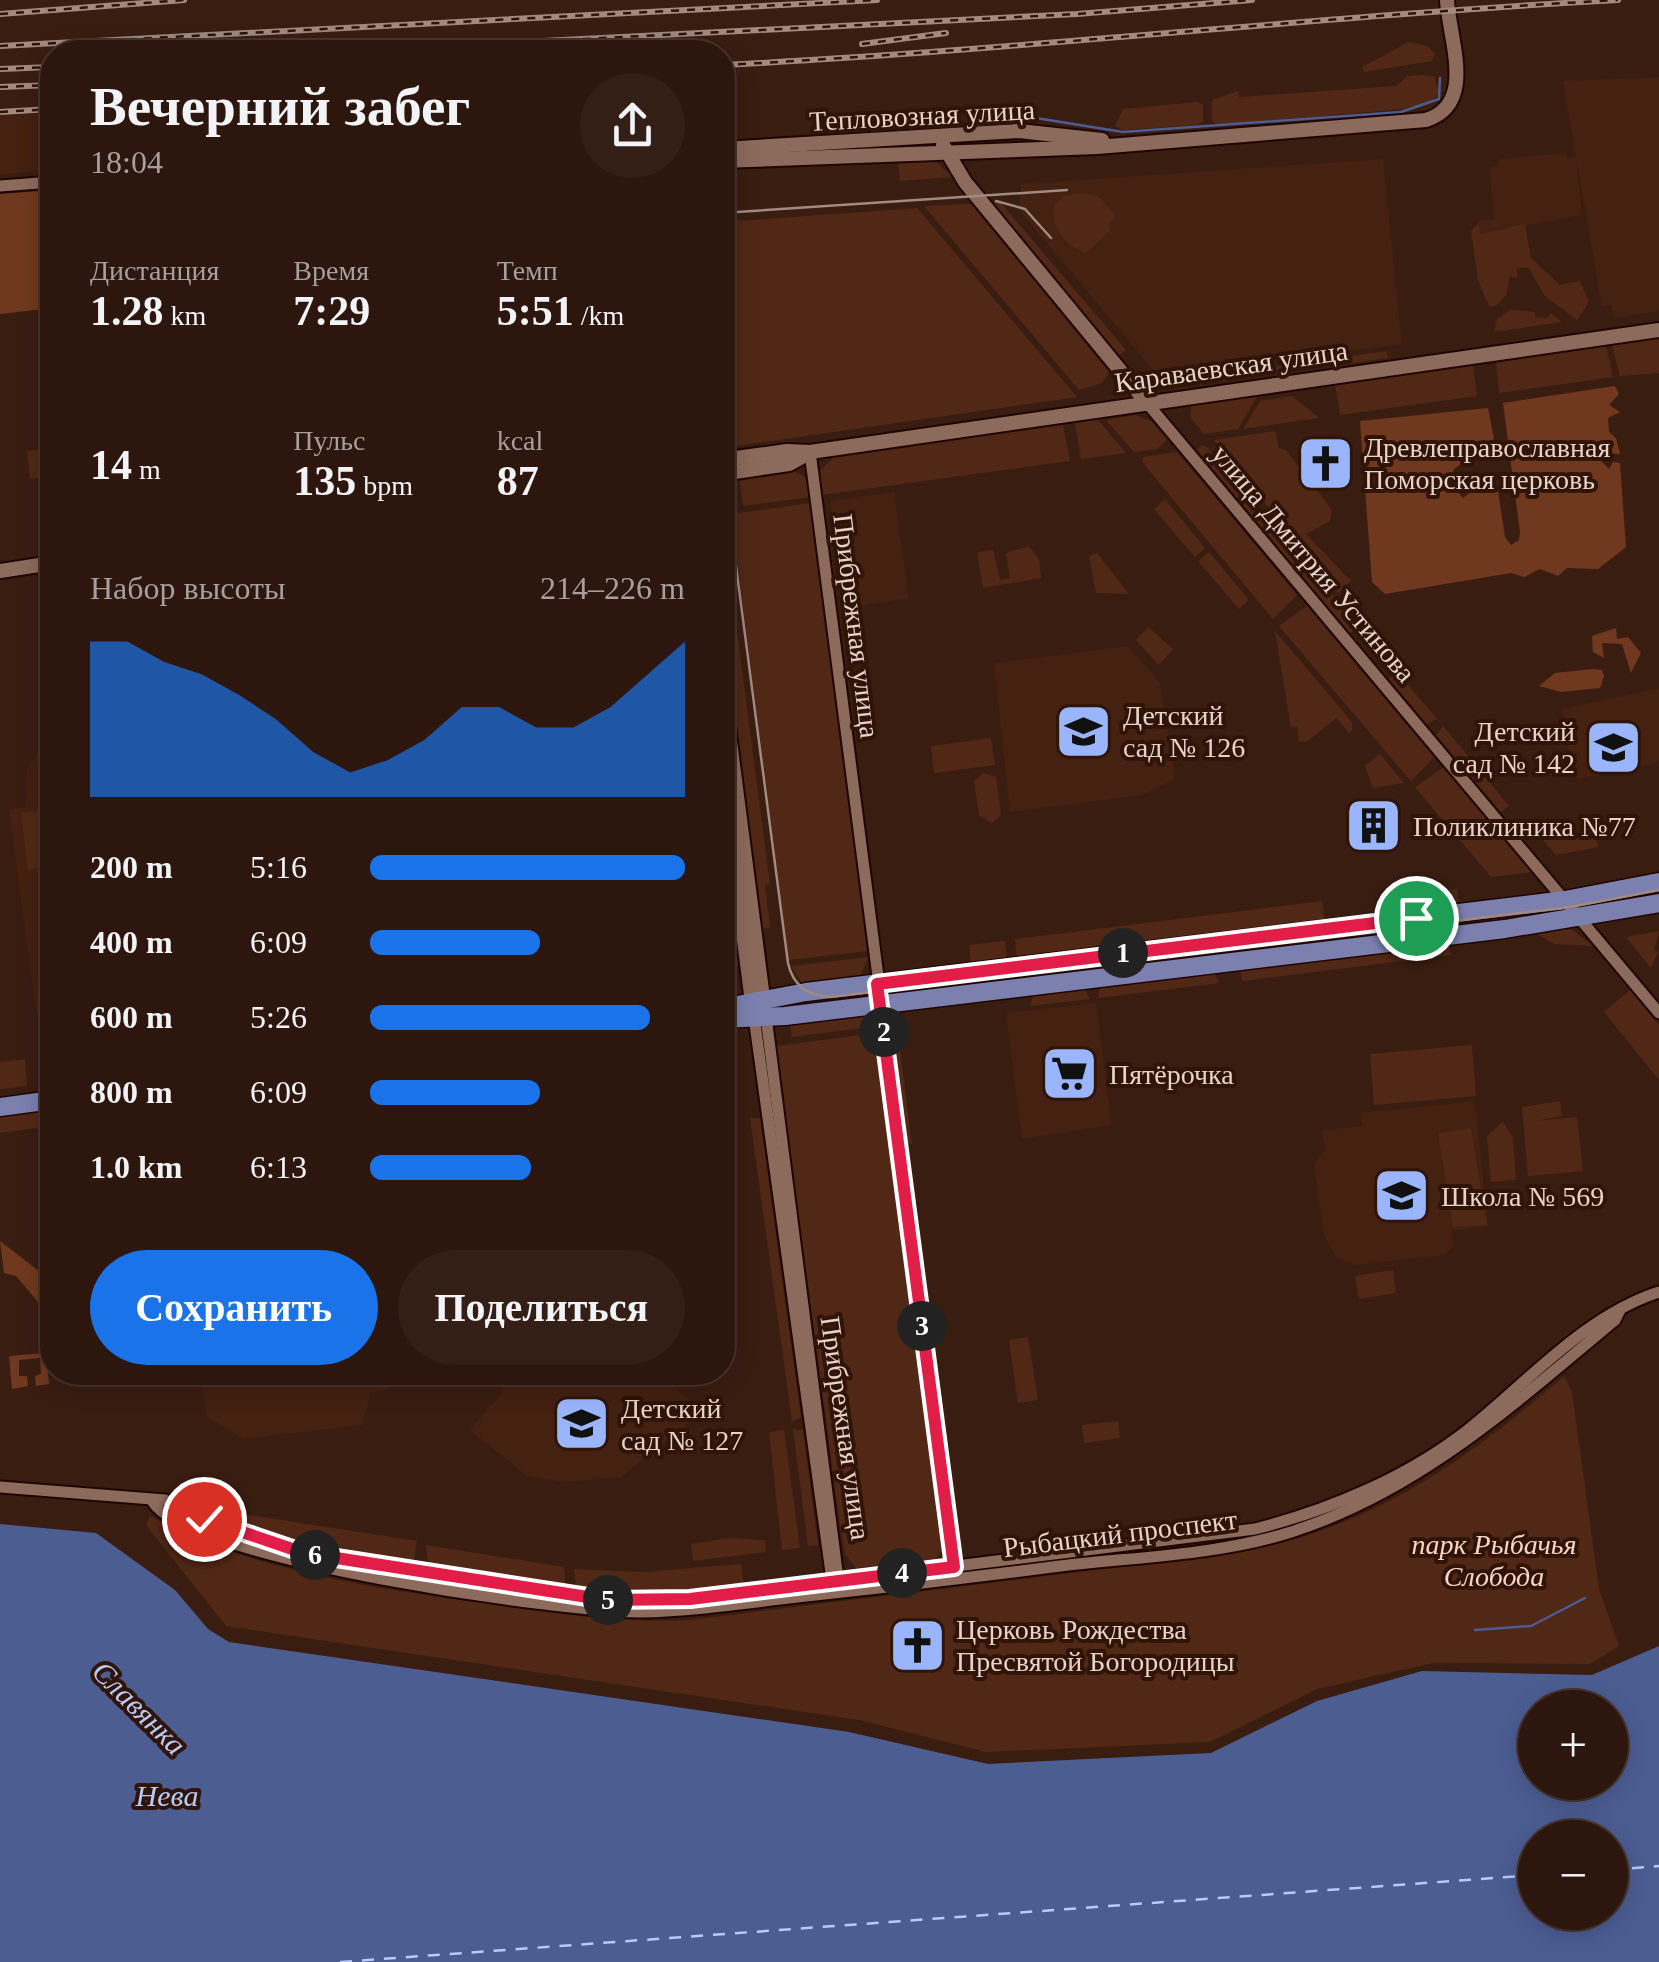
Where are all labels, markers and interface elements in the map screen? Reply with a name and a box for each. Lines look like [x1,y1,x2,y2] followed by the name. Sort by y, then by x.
[580,73,685,178] button: share
[90,76,470,137] text: Вечерний забег
[808,94,1036,137] street label: Тепловозная улица
[90,144,163,180] text: 18:04
[90,255,219,286] text: Дистанция
[293,255,369,286] text: Время
[497,255,558,286] text: Темп
[90,288,164,334] text: 1.28
[293,288,370,334] text: 7:29
[497,288,574,334] text: 5:51
[164,300,206,331] text: km
[574,300,624,331] text: /km
[1113,335,1350,398] street label: Караваевская улица
[293,425,366,456] text: Пульс
[497,425,543,456] text: kcal
[1364,432,1610,495] place label: Древлеправославная Поморская церковь
[1295,433,1355,493] church icon: Древлеправославная Поморская церковь
[1205,439,1422,689] street label: улица Дмитрия Устинова
[90,442,132,488] text: 14
[132,454,161,485] text: m
[293,458,356,504] text: 135
[497,458,539,504] text: 87
[356,470,413,501] text: bpm
[827,512,886,741] street label: Прибрежная улица
[90,570,285,606] text: Набор высоты
[540,570,685,606] text: 214–226 m
[1123,700,1245,763] place label: Детский сад № 126
[1054,701,1114,761] school or university icon: Детский сад № 126
[1453,716,1575,779] place label: Детский сад № 142
[1584,717,1644,777] school or university icon: Детский сад № 142
[1344,796,1404,856] building icon: Поликлиника №77
[1413,811,1636,842] place label: Поликлиника №77
[90,849,173,885] text: 200 m
[250,849,307,885] text: 5:16
[1374,876,1459,961] pin
[1389,891,1444,946] icon: arrive
[90,924,173,960] text: 400 m
[250,924,307,960] text: 6:09
[1098,928,1148,978] pin: 1
[1116,937,1130,968] text: 1
[90,999,173,1035] text: 600 m
[250,999,307,1035] text: 5:26
[859,1007,909,1057] pin: 2
[877,1016,891,1047] text: 2
[1040,1044,1100,1104] supermarket icon: Пятёрочка
[1109,1059,1234,1090] place label: Пятёрочка
[90,1074,173,1110] text: 800 m
[250,1074,307,1110] text: 6:09
[90,1149,182,1185] text: 1.0 km
[250,1149,307,1185] text: 6:13
[1372,1166,1432,1226] school or university icon: Школа № 569
[1441,1181,1604,1212] place label: Школа № 569
[90,1250,378,1365] button: Сохранить
[398,1250,685,1365] button: Поделиться
[897,1301,947,1351] pin: 3
[915,1310,929,1341] text: 3
[814,1314,877,1543] street label: Прибрежная улица
[621,1393,743,1456] place label: Детский сад № 127
[552,1394,612,1454] school or university icon: Детский сад № 127
[162,1477,247,1562] pin
[177,1492,232,1547] icon: check
[1001,1504,1239,1563] street label: Рыбацкий проспект
[1412,1529,1577,1592] park label: парк Рыбачья Слобода
[290,1530,340,1580] pin: 6
[308,1539,322,1570] text: 6
[877,1548,927,1598] pin: 4
[895,1557,909,1588] text: 4
[583,1575,633,1625] pin: 5
[601,1584,615,1615] text: 5
[956,1614,1235,1677] place label: Церковь Рождества Пресвятой Богородицы
[887,1615,947,1675] church icon: Церковь Рождества Пресвятой Богородицы
[86,1654,193,1761] water label: Славянка
[1518,1690,1628,1930] map controls
[1518,1690,1628,1800] button: +
[135,1779,198,1812] water label: Нева
[1518,1820,1628,1930] button: −

